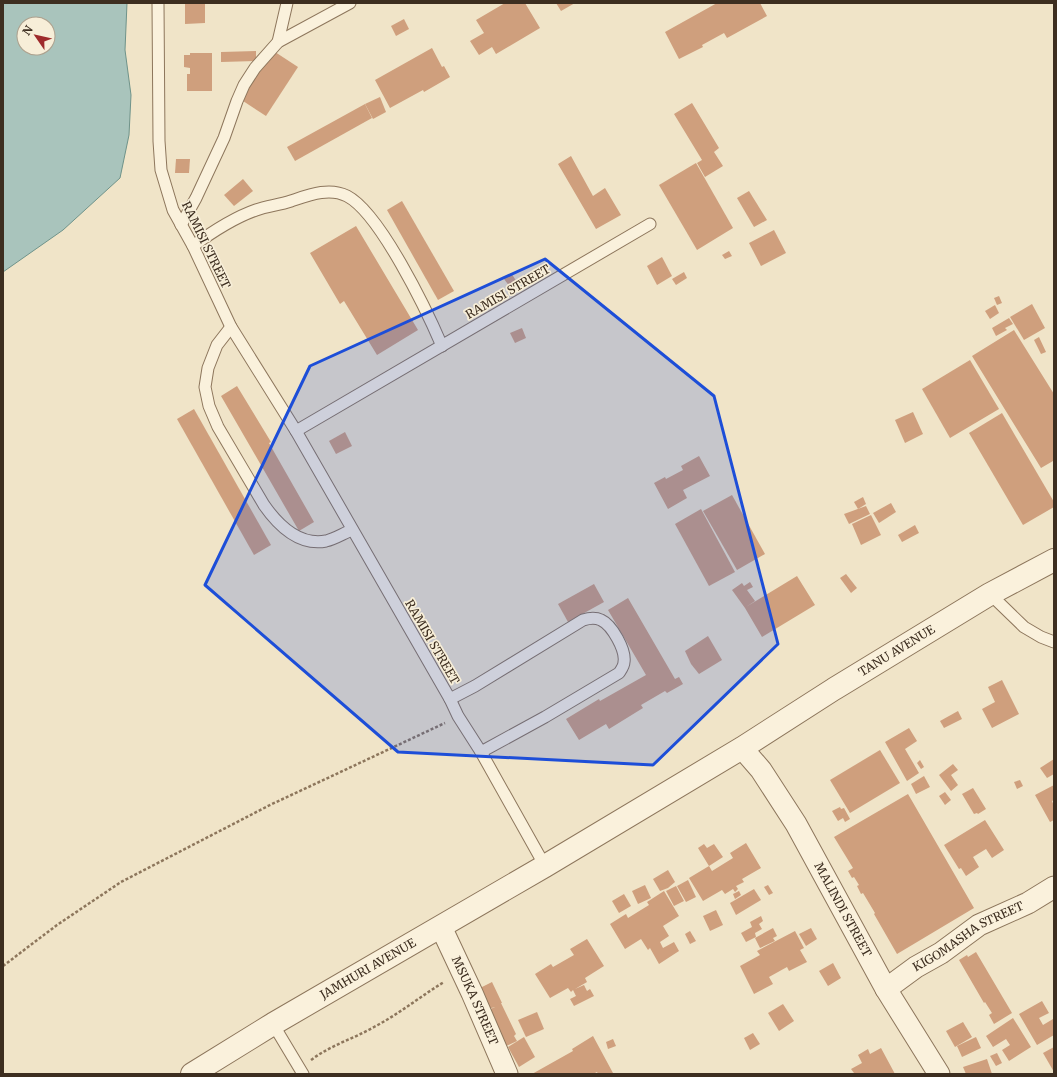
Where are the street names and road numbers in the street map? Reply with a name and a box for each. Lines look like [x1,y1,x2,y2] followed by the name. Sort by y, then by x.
[179,199,234,291] street label: RAMISI STREET
[463,261,553,322] street label: RAMISI STREET
[402,597,463,687] street label: RAMISI STREET
[855,621,938,679] street label: TANU AVENUE
[811,860,875,960] street label: MALINDI STREET
[910,898,1026,974] street label: KIGOMASHA STREET
[316,935,419,1003] street label: JAMHURI AVENUE
[449,954,502,1048] street label: MSUKA STREET

